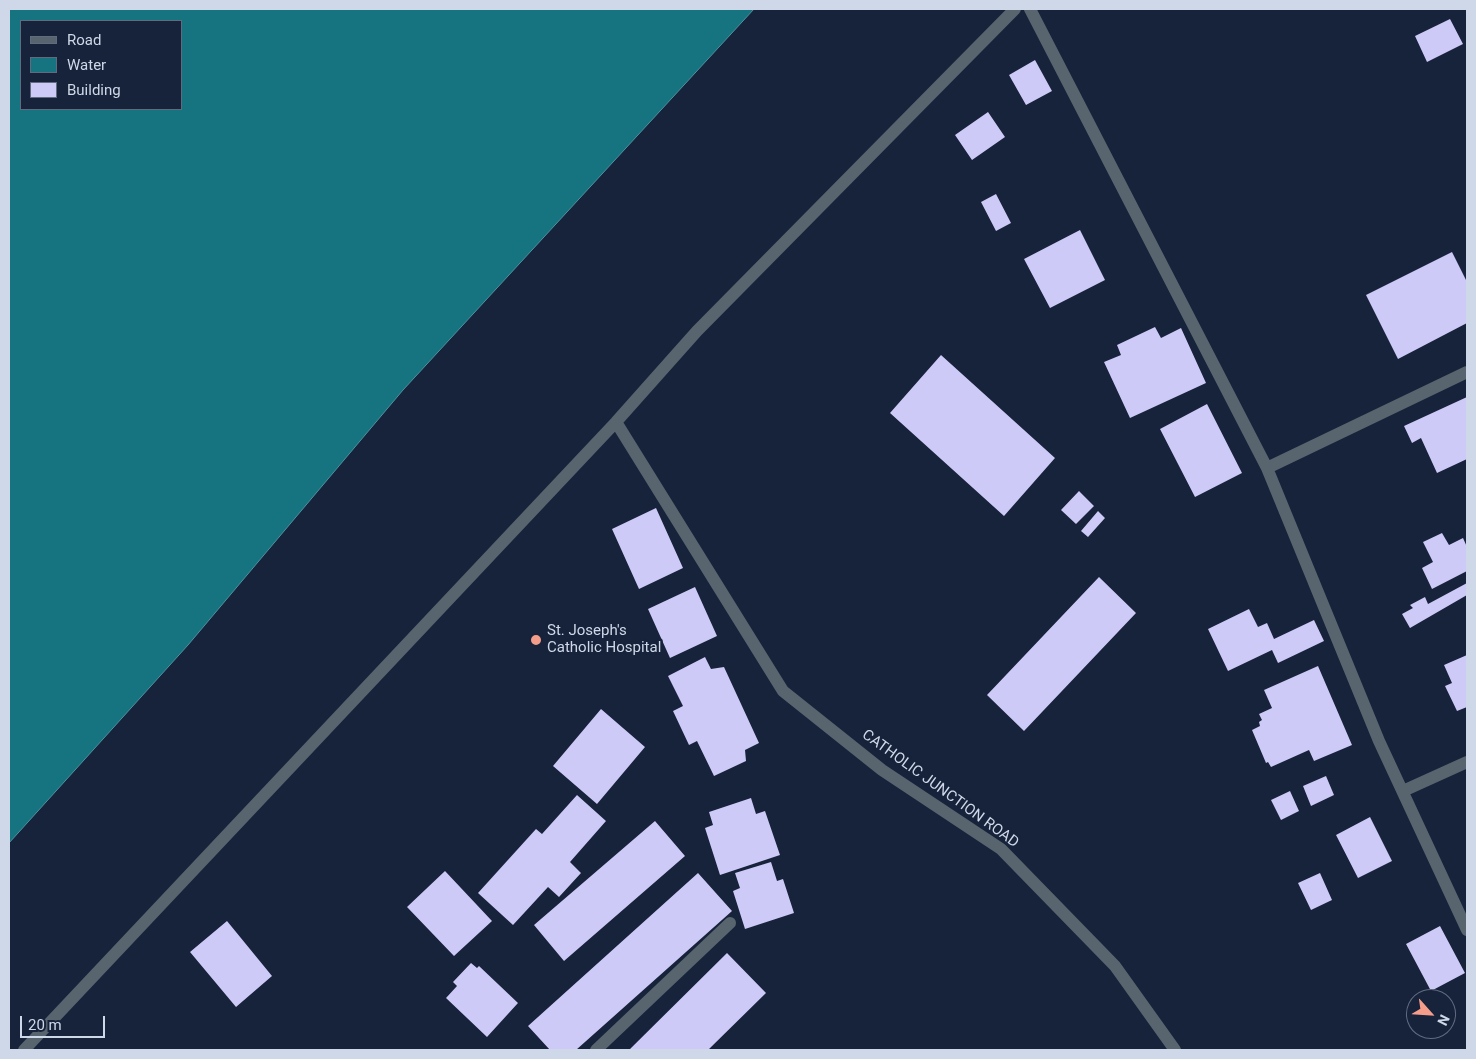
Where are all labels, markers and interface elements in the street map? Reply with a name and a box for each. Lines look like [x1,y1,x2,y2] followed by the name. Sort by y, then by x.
[20,20,182,110] legend
[67,31,101,49] text: Road
[67,56,106,74] text: Water
[67,81,121,99] text: Building
[547,622,661,657] place label: St. Joseph's Catholic Hospital
[529,633,543,647] marker: St. Joseph's Catholic Hospital
[858,726,1022,852] street label: CATHOLIC JUNCTION ROAD
[1406,989,1456,1039] north arrow
[22,1006,108,1038] scale bar
[1434,1012,1453,1028] text: N
[28,1016,62,1034] text: 20 m

